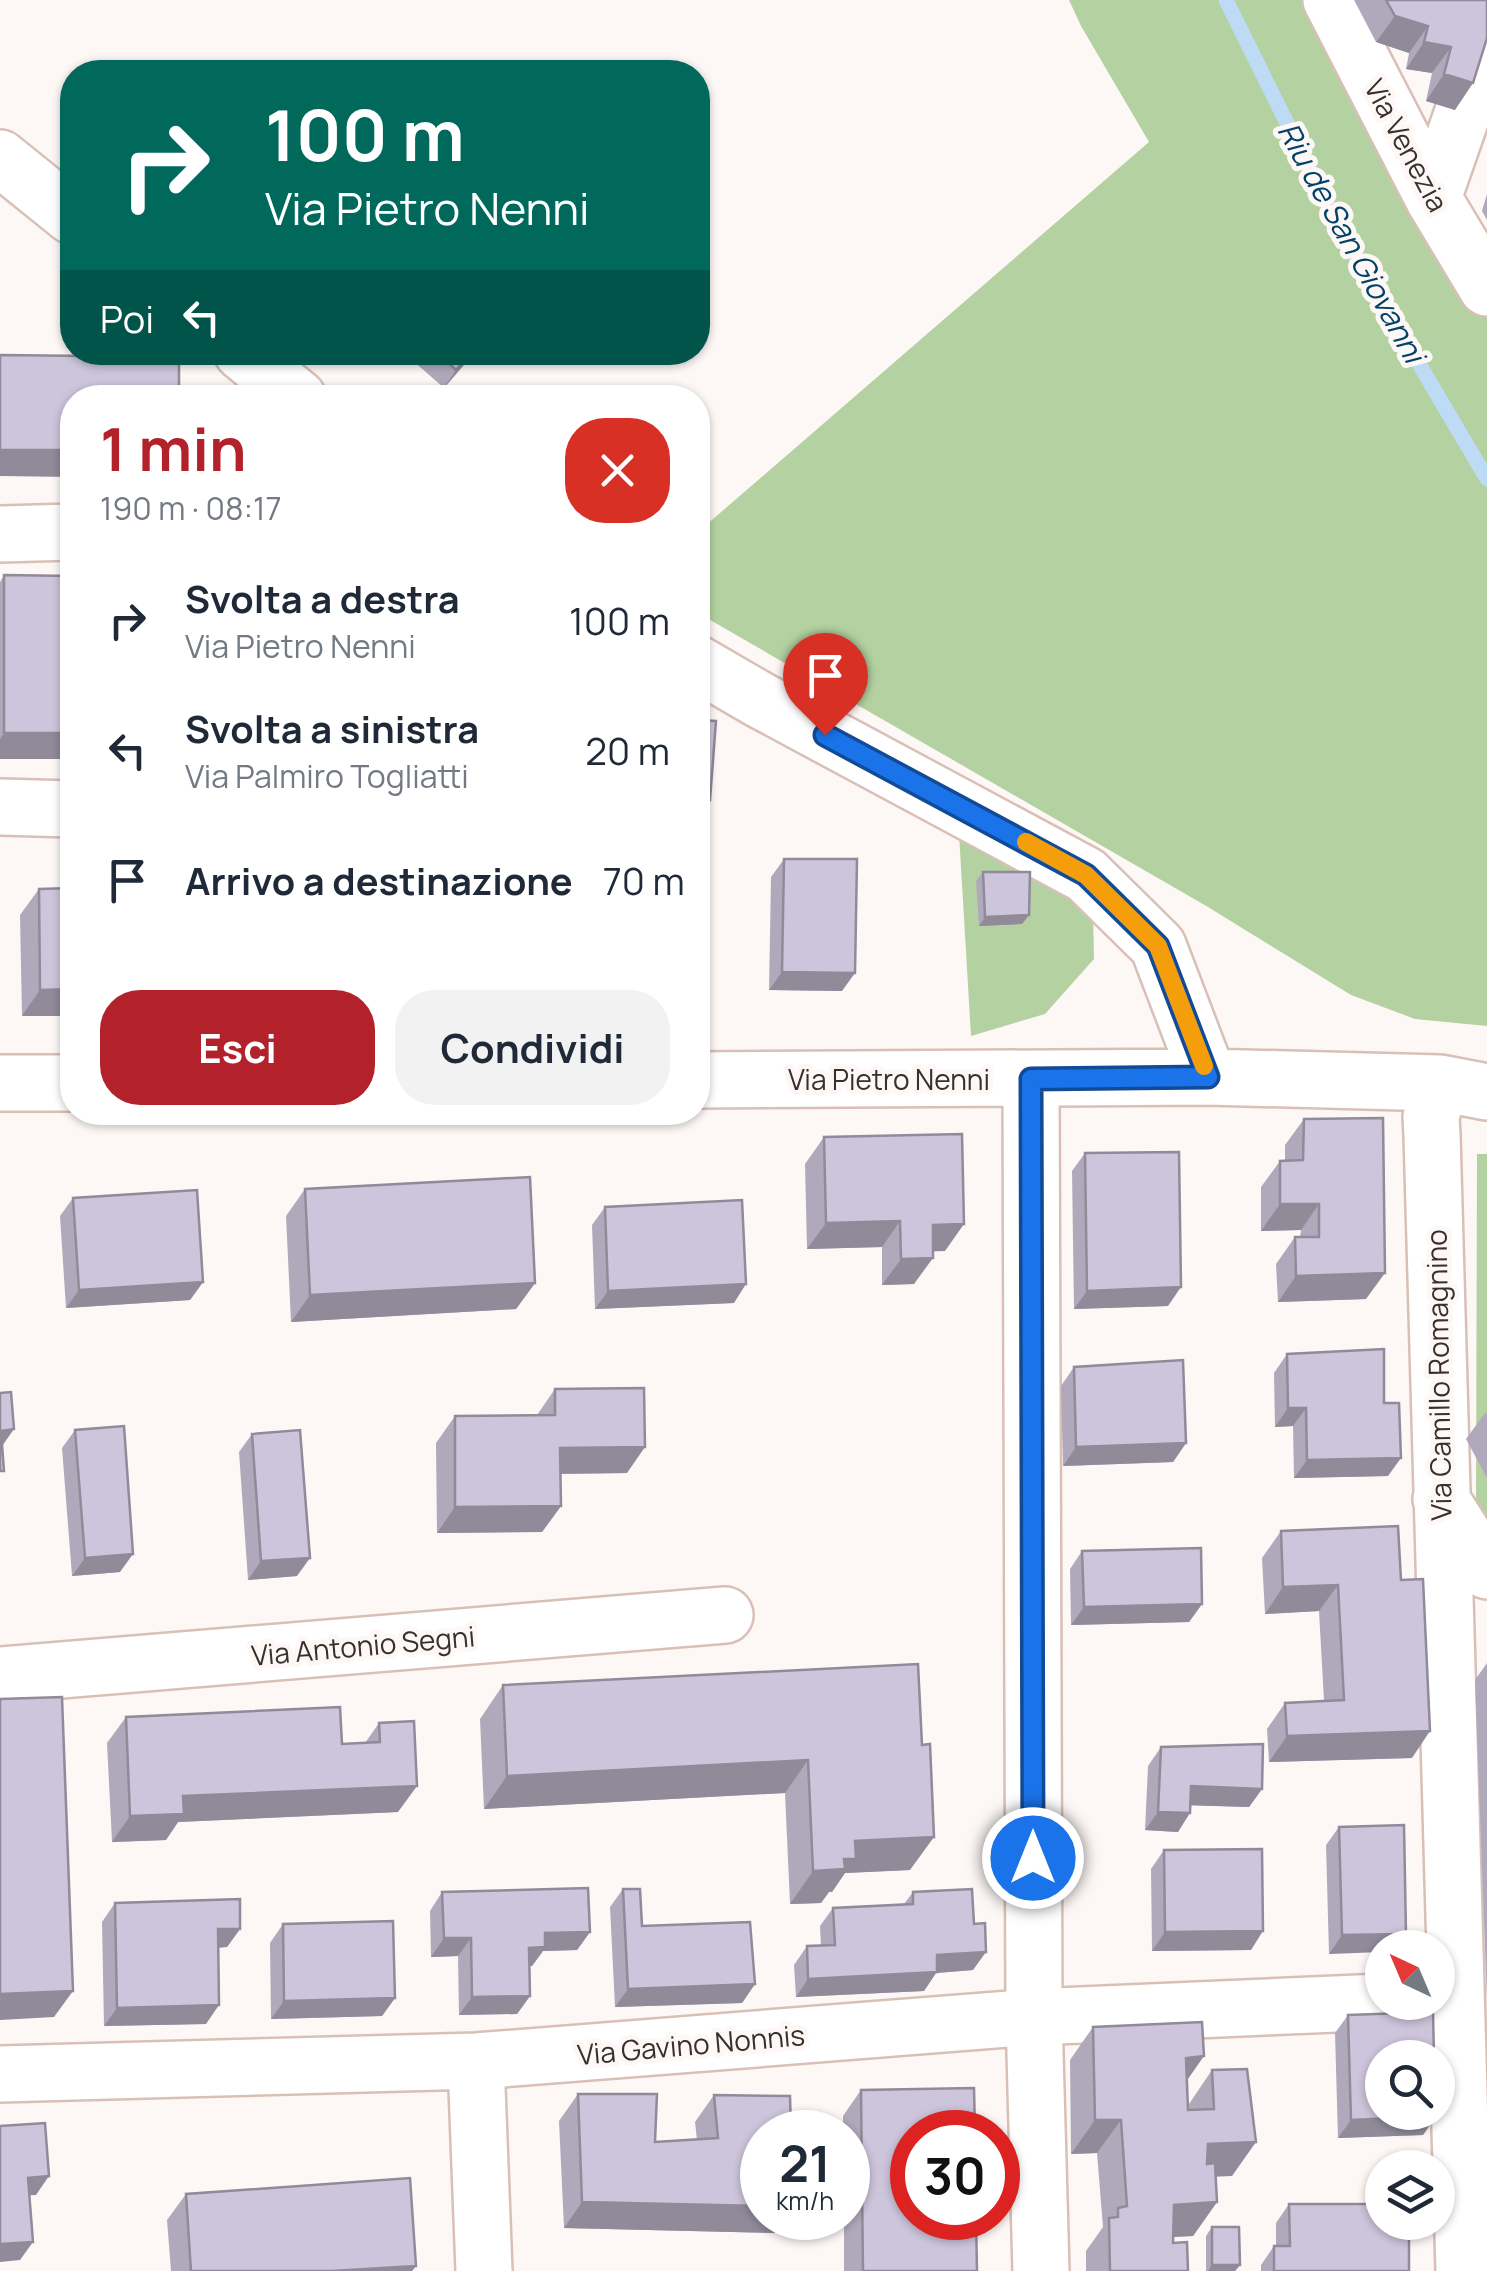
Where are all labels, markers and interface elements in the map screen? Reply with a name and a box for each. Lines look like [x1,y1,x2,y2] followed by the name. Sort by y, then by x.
[1356,72,1458,218] street label: Via Venezia
[265,86,465,182] text: 100 m
[100,100,230,230] icon: right
[1269,114,1437,373] water label: Riu de San Giovanni
[265,177,590,239] text: Via Pietro Nenni
[174,290,229,345] icon: left
[100,292,154,344] text: Poi
[100,407,247,489] text: 1 min
[565,418,670,523] button: close
[100,486,282,530] text: 190 m · 08:17
[185,572,460,624] text: Svolta a destra
[100,593,155,648] icon: right
[569,594,670,646] text: 100 m
[185,624,416,668] text: Via Pietro Nenni
[783,633,868,736] pin
[798,648,853,703] icon: arrive
[185,702,479,754] text: Svolta a sinistra
[100,723,155,778] icon: left
[585,724,670,776] text: 20 m
[185,754,469,798] text: Via Palmiro Togliatti
[100,853,155,908] icon: arrive
[185,854,573,906] text: Arrivo a destinazione
[603,854,685,906] text: 70 m
[100,990,375,1105] button: Esci
[395,990,670,1105] button: Condividi
[788,1060,990,1098] street label: Via Pietro Nenni
[1416,1229,1460,1521] street label: Via Camillo Romagnino
[250,1616,476,1674] street label: Via Antonio Segni
[981,1806,1085,1910] position arrow
[1365,1930,1455,2020] north arrow
[1365,1930,1455,2240] map controls
[576,2015,806,2073] street label: Via Gavino Nonnis
[1365,2040,1455,2130] button: search
[890,2110,1020,2240] speed limit sign: 30
[779,2129,831,2197] text: 21
[1365,2150,1455,2240] button: layers
[776,2183,834,2218] text: km/h

